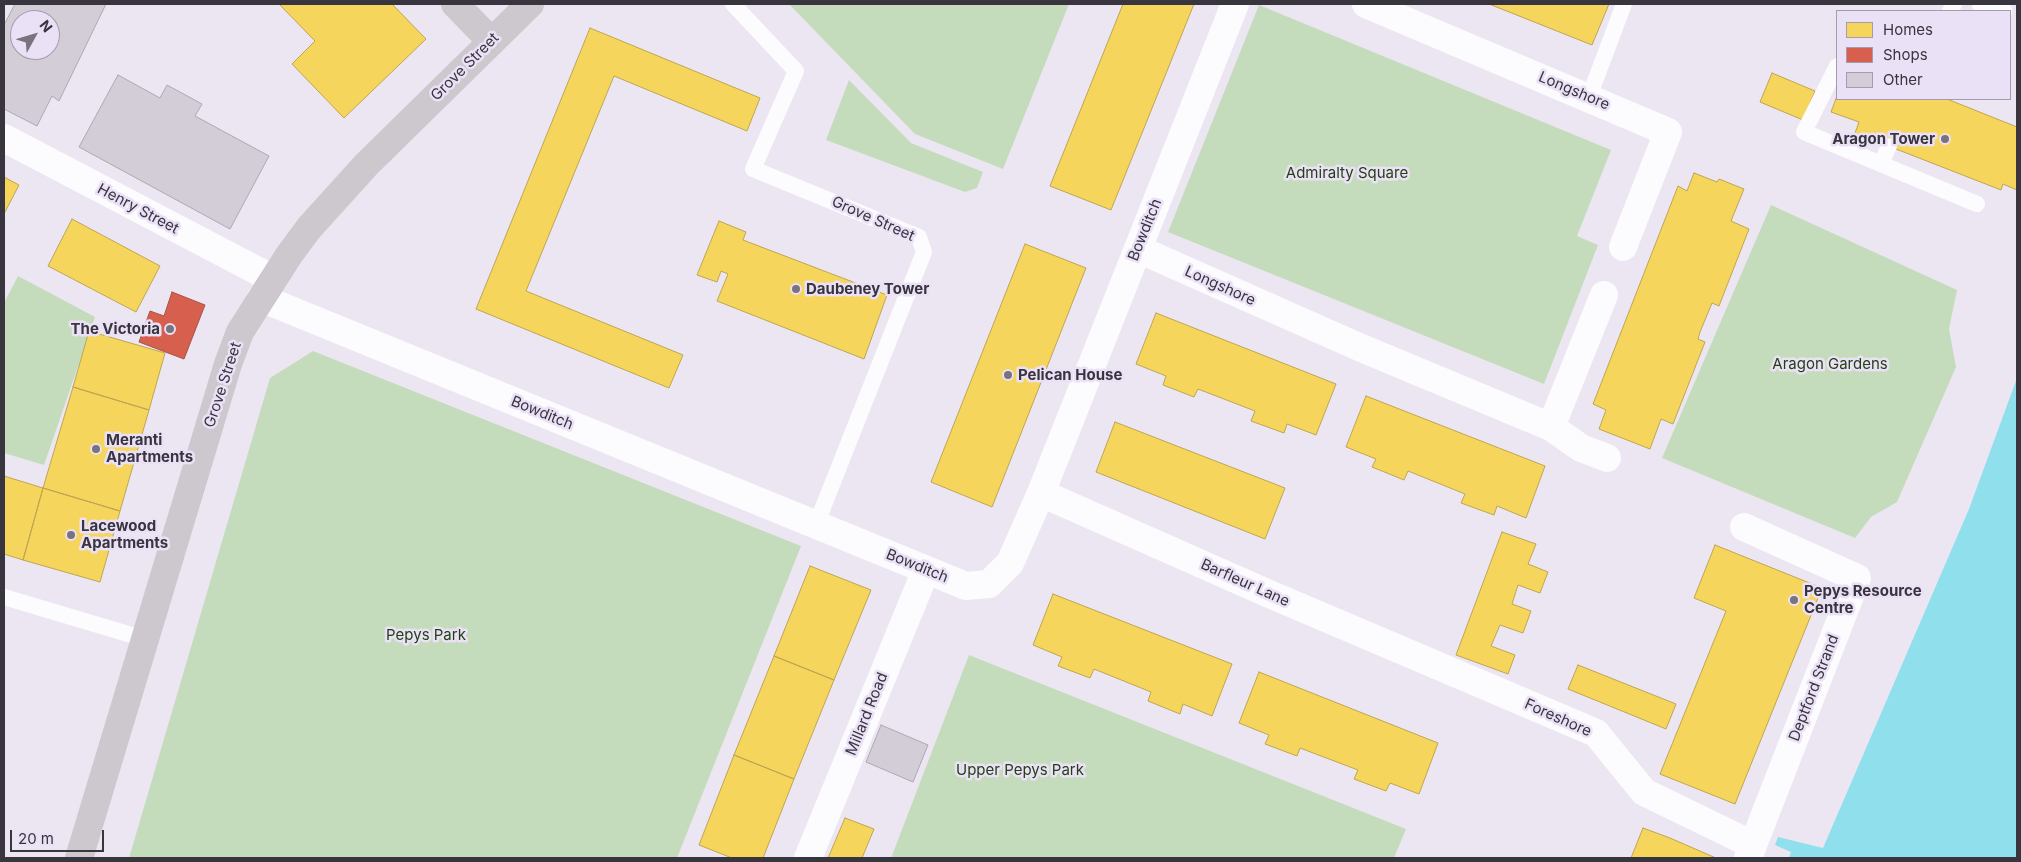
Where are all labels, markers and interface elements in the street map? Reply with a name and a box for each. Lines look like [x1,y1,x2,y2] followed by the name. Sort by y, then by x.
[10,10,60,60] north arrow
[1836,10,2011,100] legend
[36,16,56,35] text: N
[1883,20,1933,39] text: Homes
[427,29,503,105] street label: Grove Street
[1883,45,1928,64] text: Shops
[1536,68,1612,114] street label: Longshore
[1883,70,1923,89] text: Other
[1832,130,1935,148] place label: Aragon Tower
[1939,133,1951,145] marker: Aragon Tower
[1286,164,1408,182] park label: Admiralty Square
[94,180,182,238] street label: Henry Street
[829,193,917,245] street label: Grove Street
[1124,196,1166,264] street label: Bowditch
[1182,262,1258,310] street label: Longshore
[806,280,929,298] place label: Daubeney Tower
[790,283,802,295] marker: Daubeney Tower
[71,320,160,338] place label: The Victoria
[164,323,176,335] marker: The Victoria
[201,340,245,430] street label: Grove Street
[1772,355,1888,373] park label: Aragon Gardens
[1018,366,1122,384] place label: Pelican House
[1002,369,1014,381] marker: Pelican House
[508,392,576,434] street label: Bowditch
[106,431,193,466] place label: Meranti Apartments
[90,443,102,455] marker: Meranti Apartments
[81,517,168,552] place label: Lacewood Apartments
[65,529,77,541] marker: Lacewood Apartments
[883,545,951,587] street label: Bowditch
[1198,555,1292,611] street label: Barfleur Lane
[1804,582,1922,617] place label: Pepys Resource Centre
[1788,594,1800,606] marker: Pepys Resource Centre
[386,626,466,644] park label: Pepys Park
[1785,632,1843,744] street label: Deptford Strand
[842,670,892,758] street label: Millard Road
[1522,695,1594,741] street label: Foreshore
[956,761,1084,779] park label: Upper Pepys Park
[12,820,106,852] scale bar
[18,829,54,848] text: 20 m

